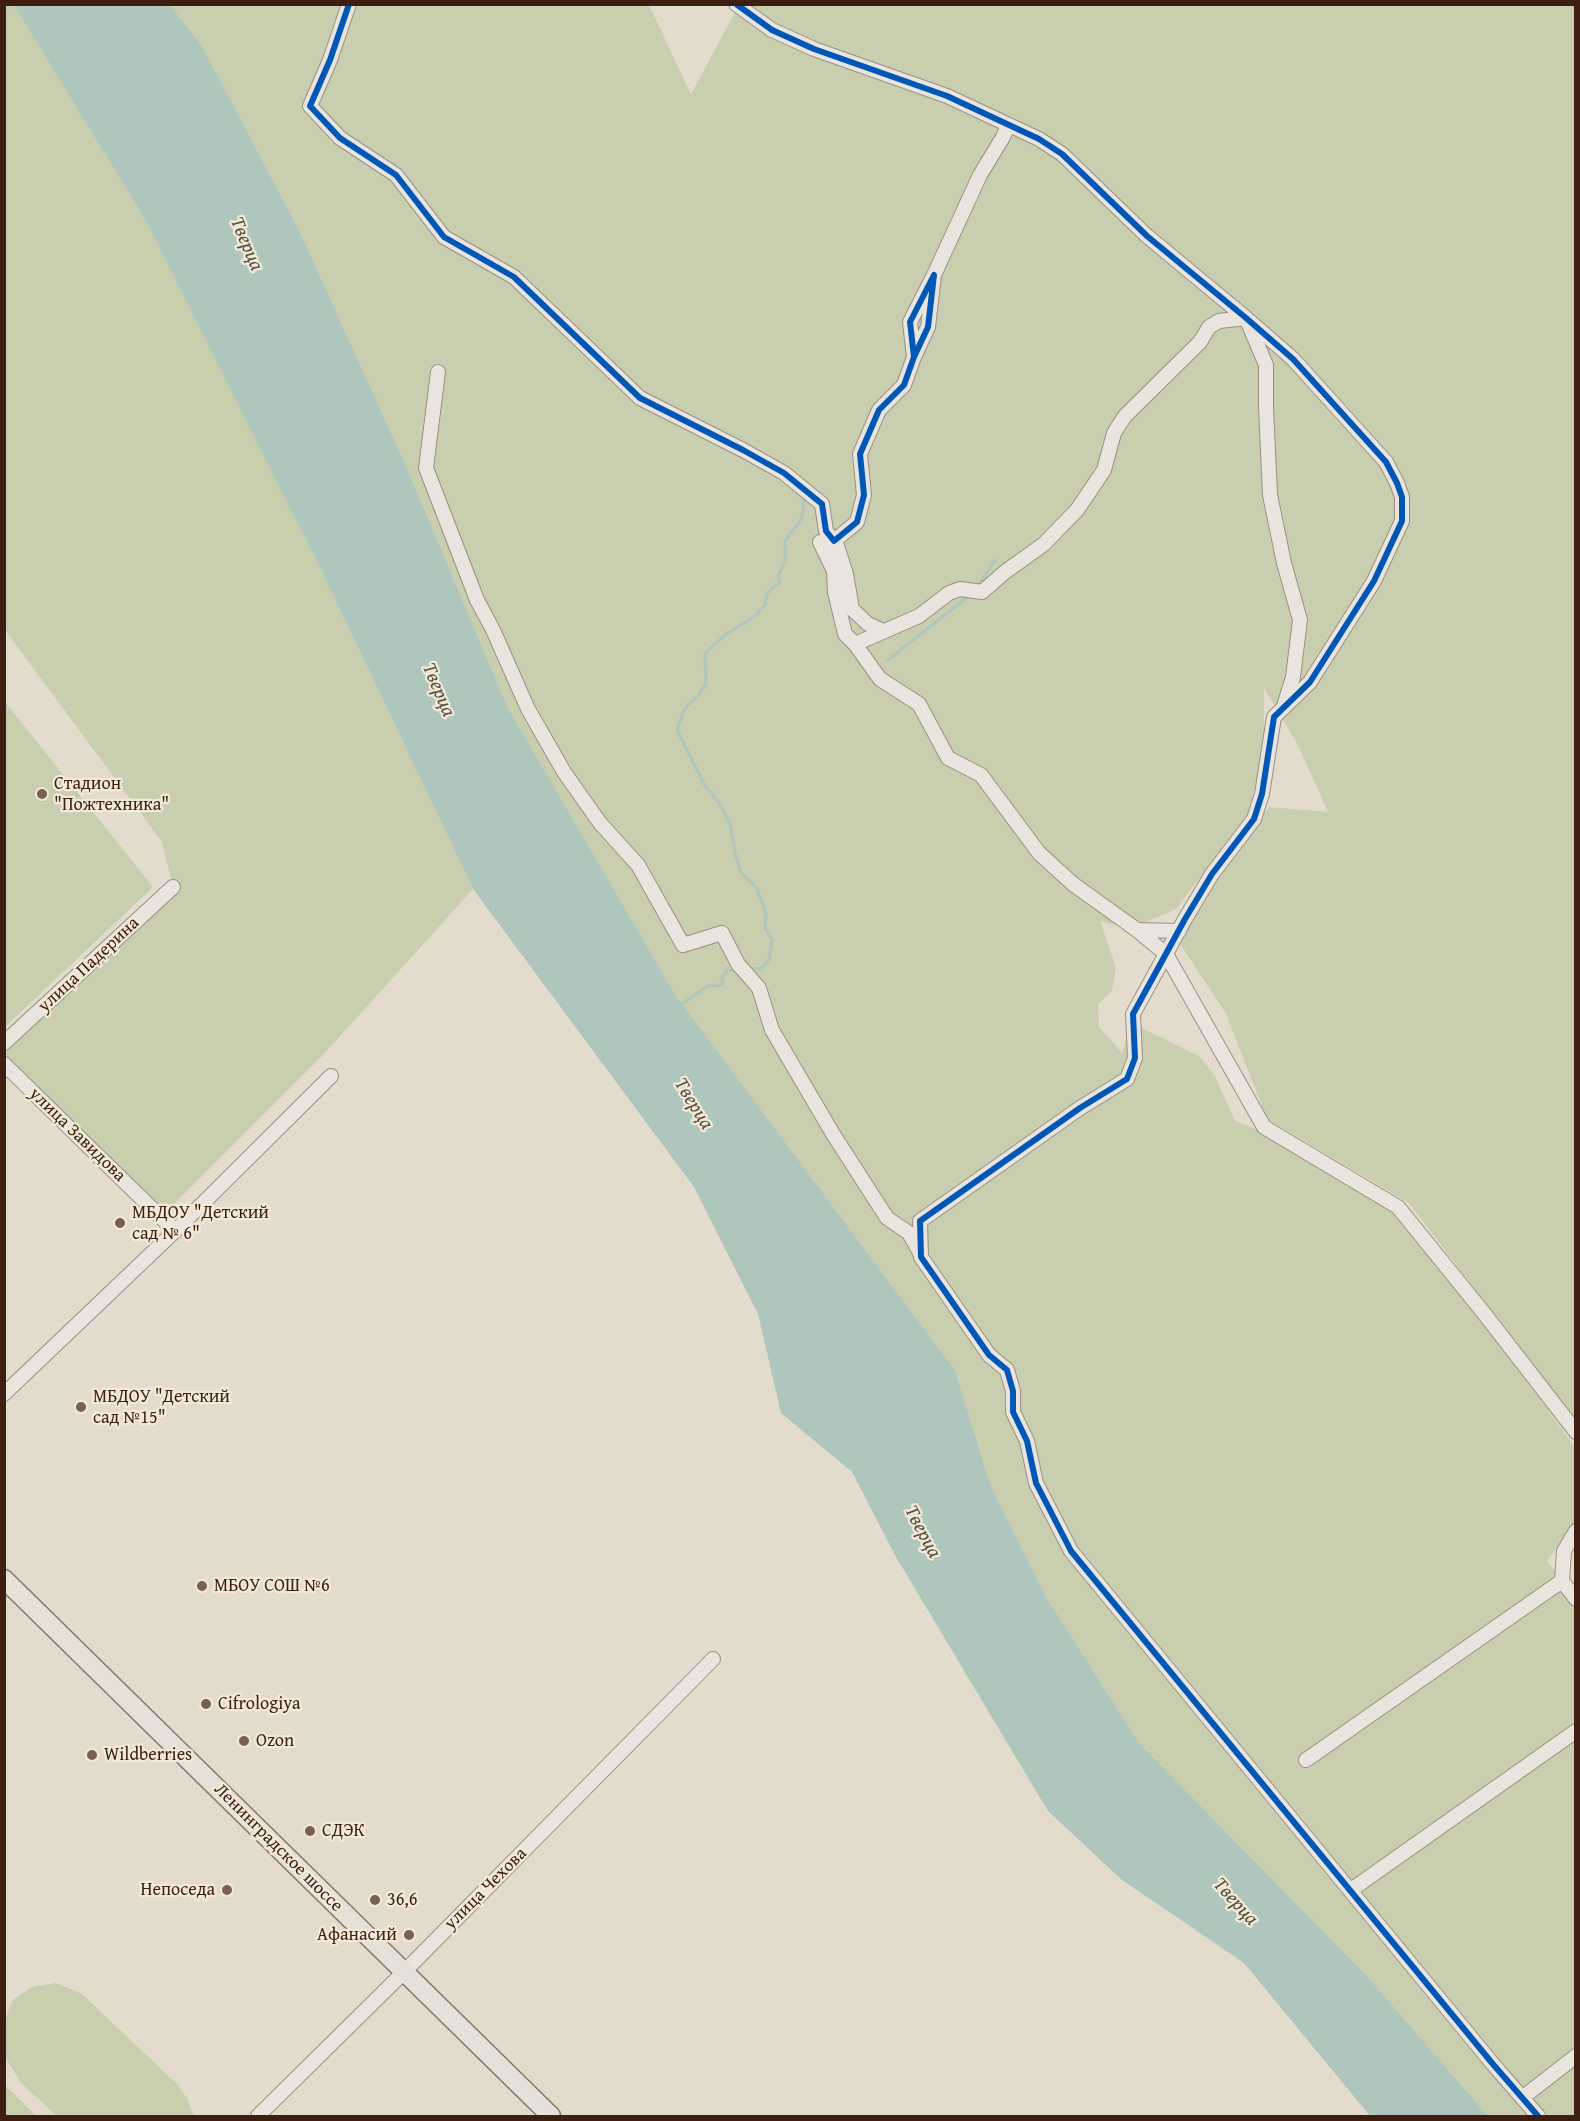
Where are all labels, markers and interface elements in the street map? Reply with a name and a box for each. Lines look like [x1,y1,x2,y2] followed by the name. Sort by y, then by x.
[224,213,268,275] water label: Тверца
[416,659,460,721] water label: Тверца
[54,773,169,816] place label: Стадион "Пожтехника"
[35,787,49,801] marker: Стадион "Пожтехника"
[34,913,144,1017] street label: улица Падерина
[668,1074,718,1134] water label: Тверца
[24,1083,130,1187] street label: улица Завидова
[132,1202,269,1244] place label: МБДОУ "Детский сад № 6"
[113,1216,127,1230] marker: МБДОУ "Детский сад № 6"
[93,1386,230,1428] place label: МБДОУ "Детский сад №15"
[74,1400,88,1414] marker: МБДОУ "Детский сад №15"
[898,1502,946,1562] water label: Тверца
[214,1575,330,1597] place label: МБОУ СОШ №6
[195,1579,209,1593] marker: МБОУ СОШ №6
[218,1693,300,1715] place label: Cifrologiya
[199,1697,213,1711] marker: Cifrologiya
[256,1730,294,1752] place label: Ozon
[237,1734,251,1748] marker: Ozon
[104,1744,192,1766] place label: Wildberries
[85,1748,99,1762] marker: Wildberries
[209,1779,347,1917] street label: Ленинградское шоссе
[322,1820,365,1842] place label: СДЭК
[303,1824,317,1838] marker: СДЭК
[440,1843,532,1935] street label: улица Чехова
[1207,1873,1263,1931] water label: Тверца
[140,1879,215,1901] place label: Непоседа
[220,1883,234,1897] marker: Непоседа
[387,1889,417,1911] place label: 36,6
[368,1893,382,1907] marker: 36,6
[317,1924,397,1946] place label: Афанасий
[402,1928,416,1942] marker: Афанасий

